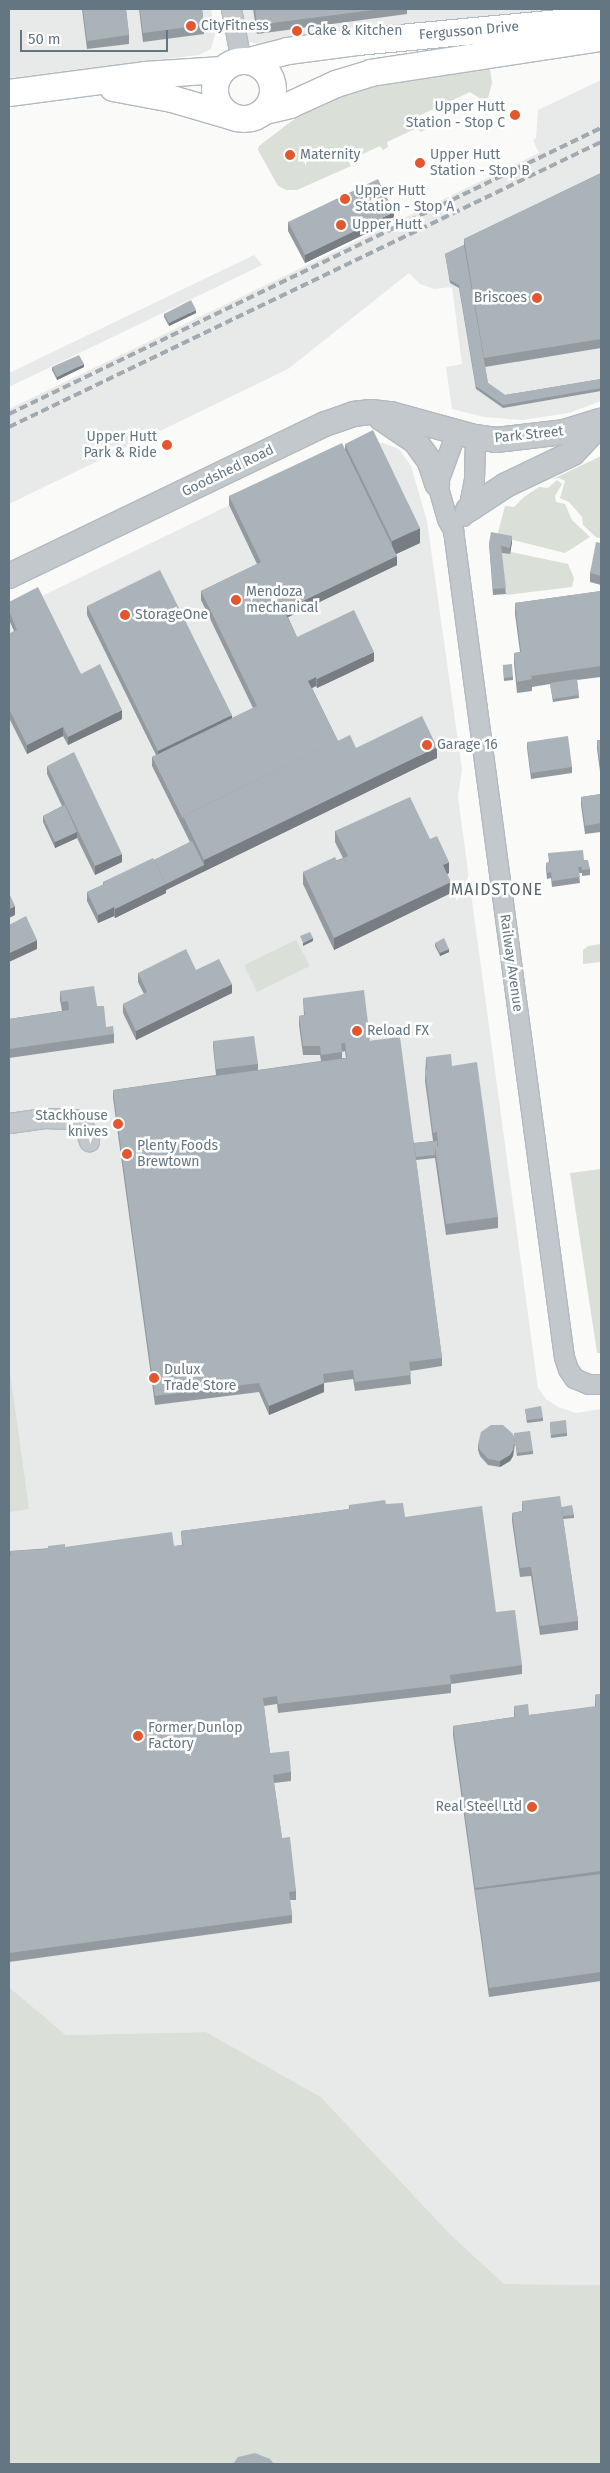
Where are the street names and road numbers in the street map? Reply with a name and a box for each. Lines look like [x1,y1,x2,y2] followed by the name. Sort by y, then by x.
[418,18,520,44] street label: Fergusson Drive
[494,423,564,447] street label: Park Street
[179,441,277,501] street label: Goodshed Road
[496,913,526,1013] street label: Railway Avenue

